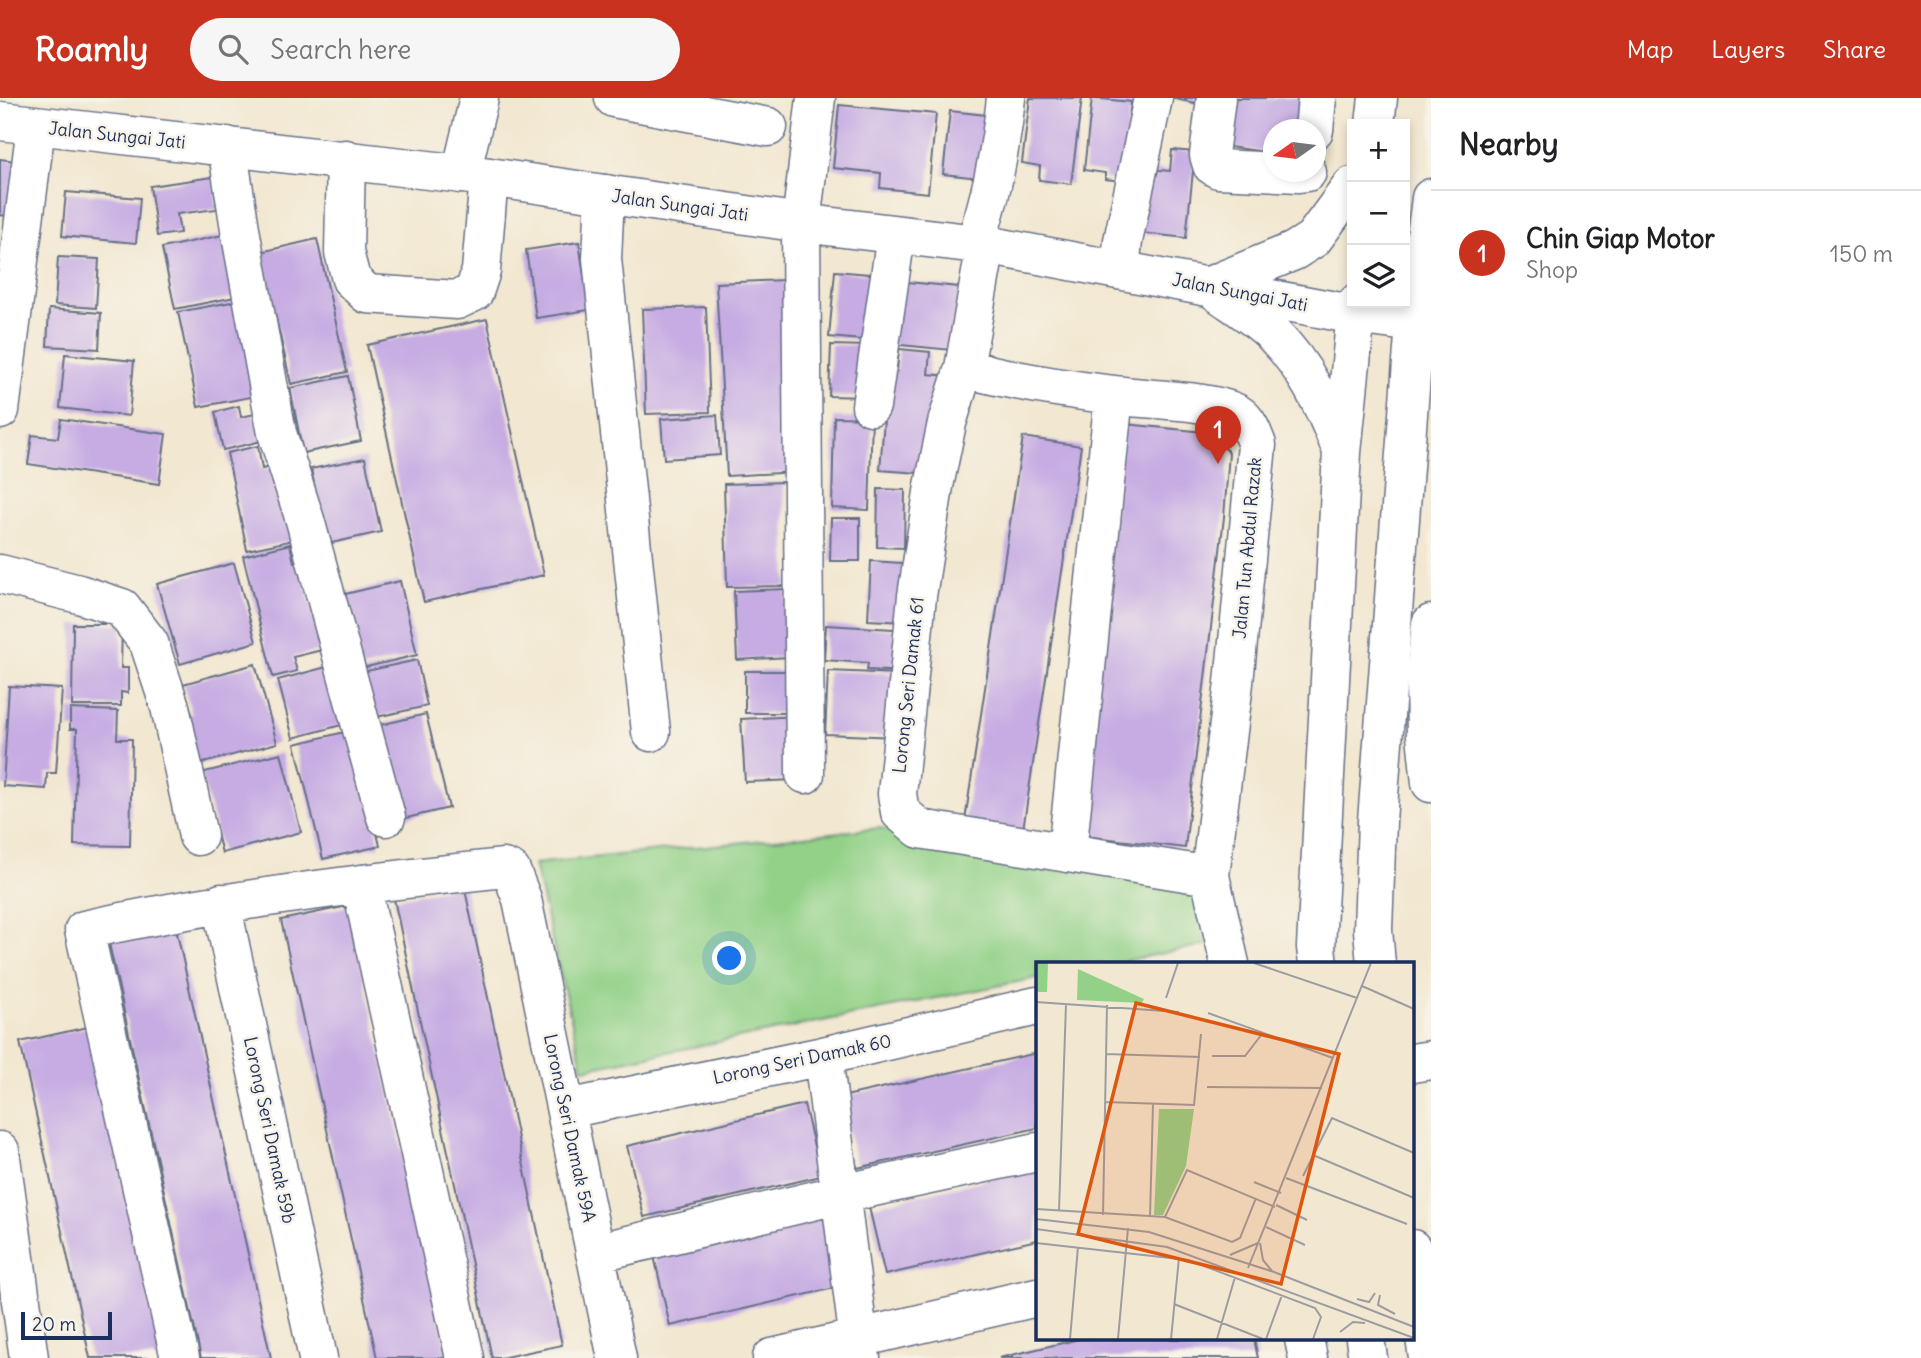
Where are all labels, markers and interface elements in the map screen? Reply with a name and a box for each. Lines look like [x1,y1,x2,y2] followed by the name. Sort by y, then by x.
[190,18,680,81] search box
[35,28,148,70] text: Roamly
[214,30,252,68] icon: search
[270,33,411,66] text: Search here
[1627,34,1673,64] text: Map
[1711,34,1785,64] text: Layers
[1823,34,1886,64] text: Share
[47,116,187,154] street label: Jalan Sungai Jati
[1263,119,1326,182] north arrow
[1347,119,1410,308] map controls
[1347,119,1410,182] button: +
[1459,125,1559,163] text: Nearby
[1347,182,1410,245] button: −
[610,184,750,226] street label: Jalan Sungai Jati
[1526,222,1715,255] text: Chin Giap Motor
[1477,239,1487,268] text: 1
[1830,239,1893,268] text: 150 m
[1347,245,1410,308] button: layers
[1526,255,1578,284] text: Shop
[1170,268,1310,316] street label: Jalan Sungai Jati
[1195,406,1241,464] pin: 1
[1228,456,1266,640] street label: Jalan Tun Abdul Razak
[887,596,929,774] street label: Lorong Seri Damak 61
[712,941,746,975] your location
[1036,962,1414,1340] inset map
[711,1029,893,1089] street label: Lorong Seri Damak 60
[539,1032,601,1224] street label: Lorong Seri Damak 59A
[239,1035,301,1226] street label: Lorong Seri Damak 59b
[21,1309,112,1341] scale bar
[32,1312,76,1336] text: 20 m

